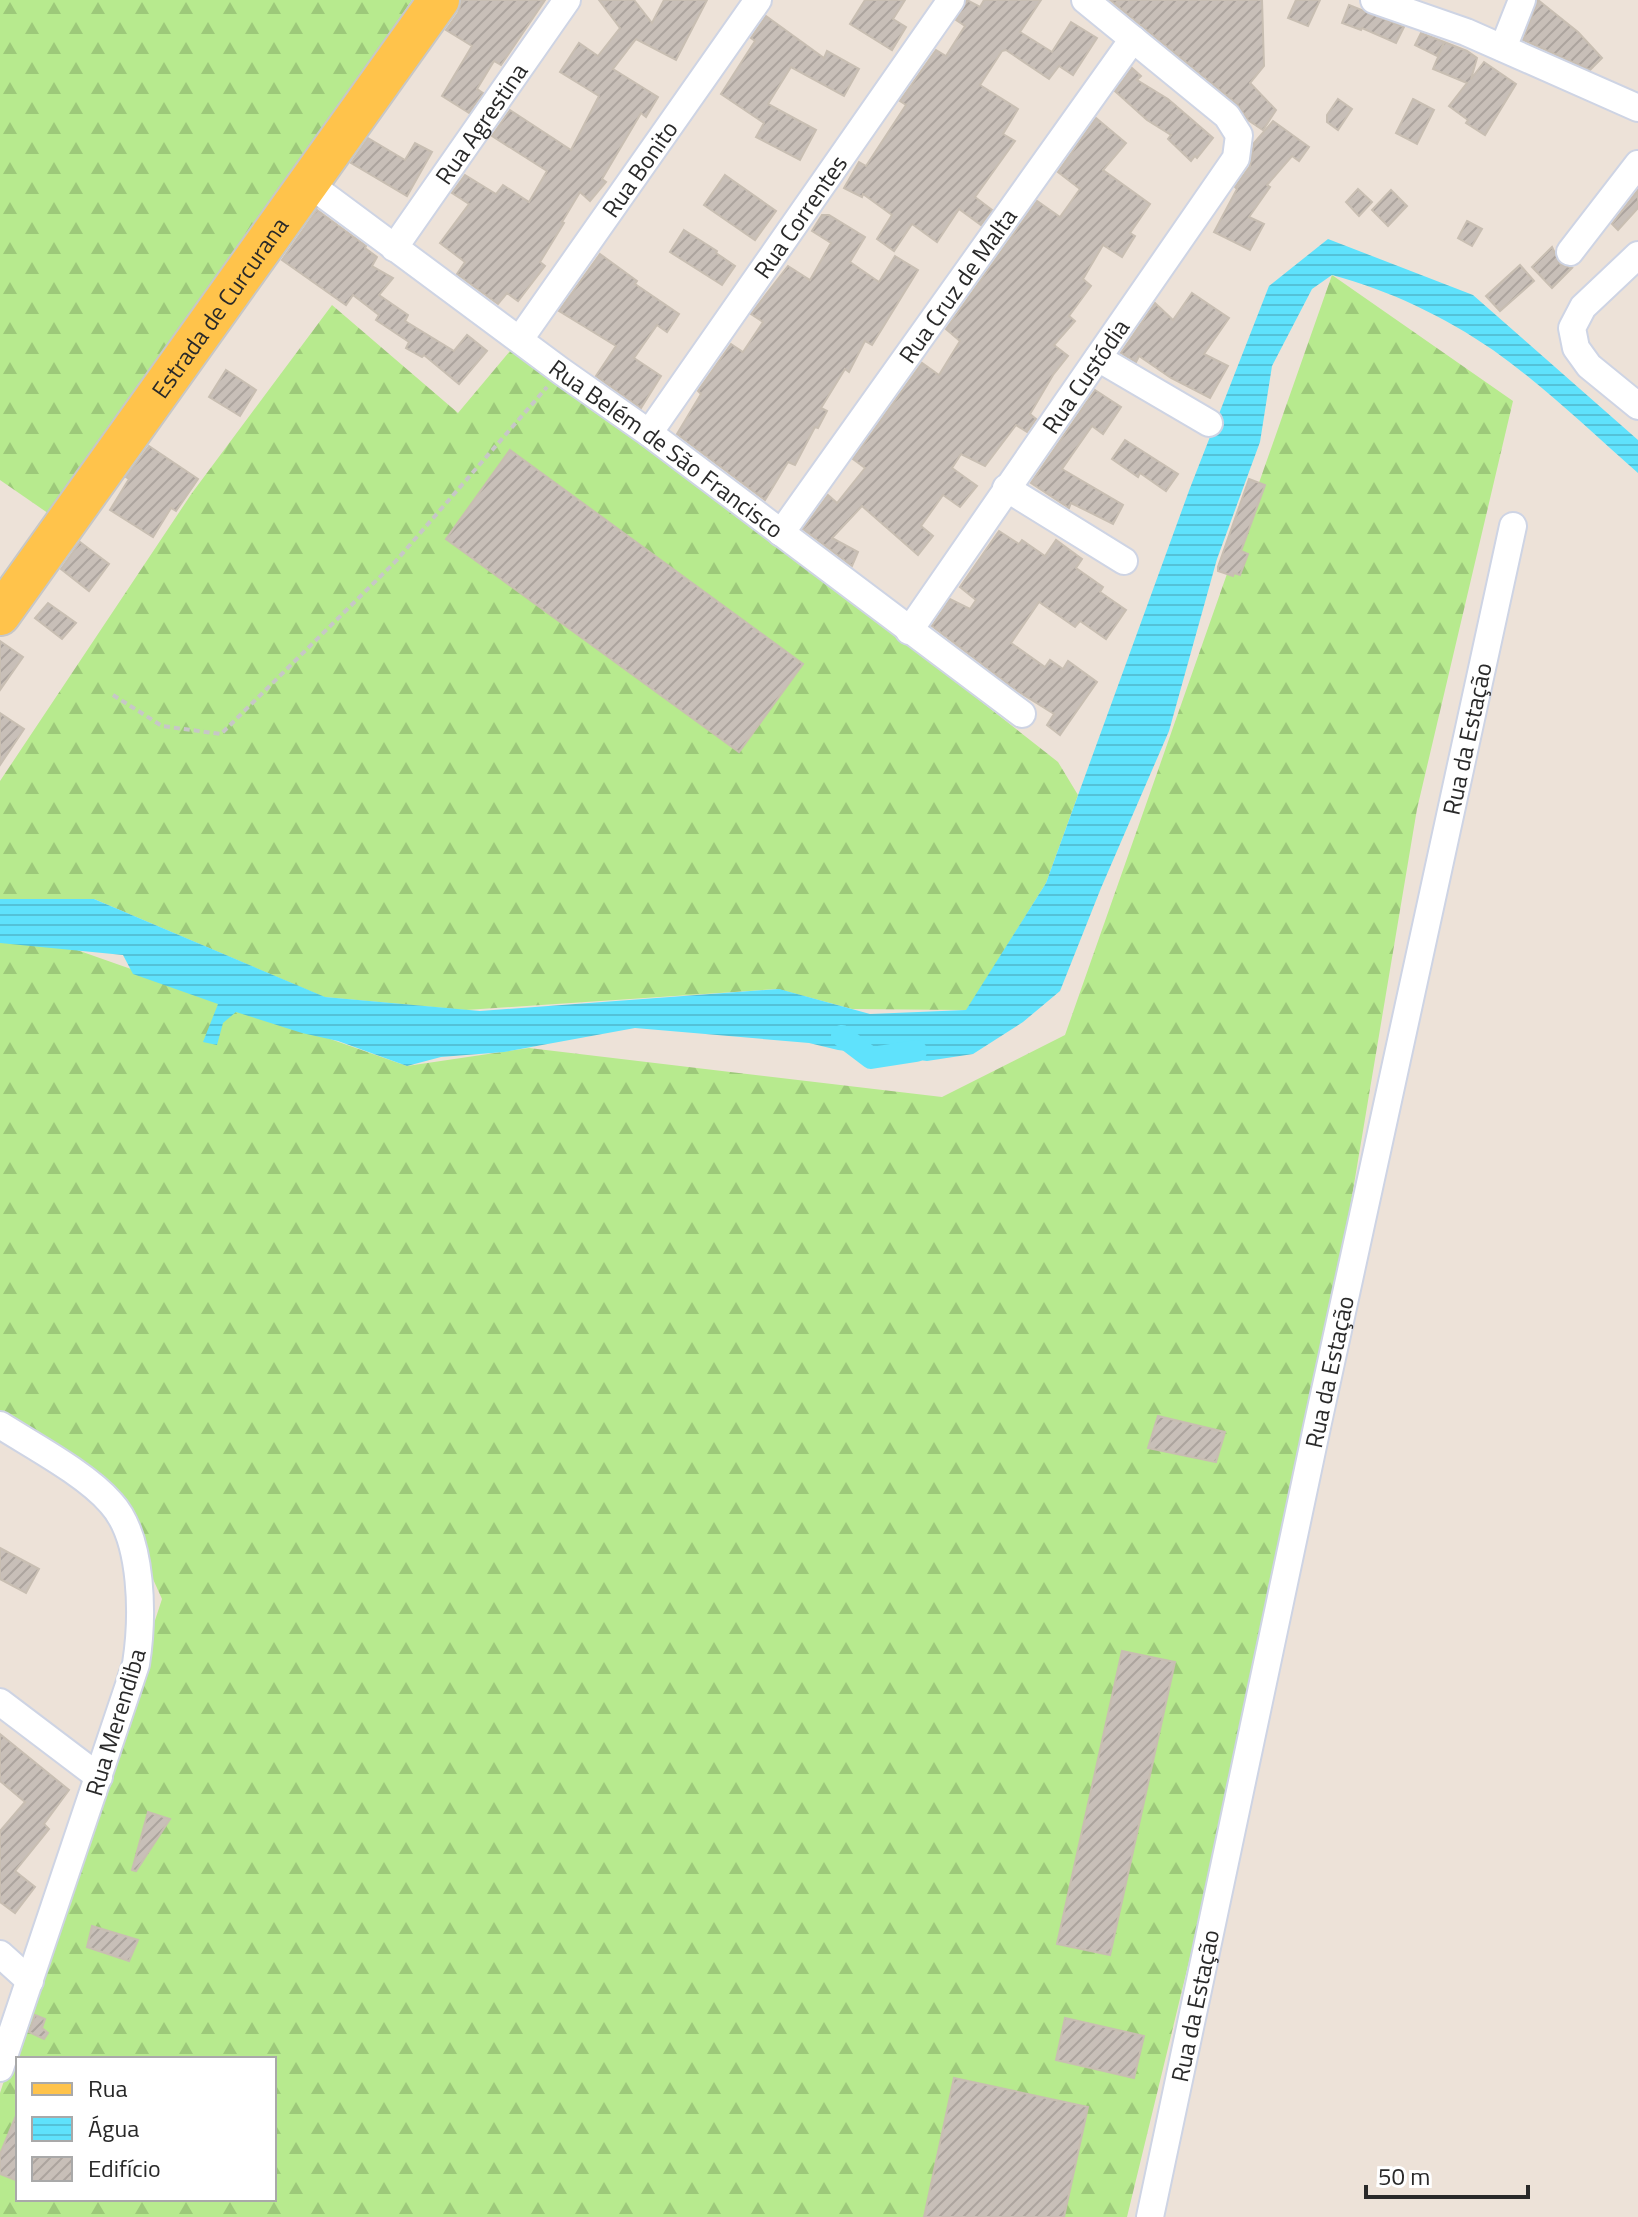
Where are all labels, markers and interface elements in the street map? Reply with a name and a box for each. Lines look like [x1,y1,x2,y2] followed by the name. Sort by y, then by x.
[426,55,536,192] street label: Rua Agrestina
[593,113,686,225] street label: Rua Bonito
[744,147,856,286] street label: Rua Correntes
[890,200,1025,371] street label: Rua Cruz de Malta
[142,209,297,405] street label: Estrada de Curcurana
[1033,311,1138,441] street label: Rua Custódia
[542,350,791,546] street label: Rua Belém de São Francisco
[1433,659,1501,818] street label: Rua da Estação
[1295,1292,1363,1451] street label: Rua da Estação
[75,1644,155,1800] street label: Rua Merendiba
[1161,1926,1228,2085] street label: Rua da Estação
[16,2057,276,2201] legend
[88,2070,127,2106] text: Rua
[88,2110,139,2146] text: Água
[1366,2149,1528,2199] scale bar
[88,2150,161,2186] text: Edifício
[1378,2158,1430,2194] text: 50 m

